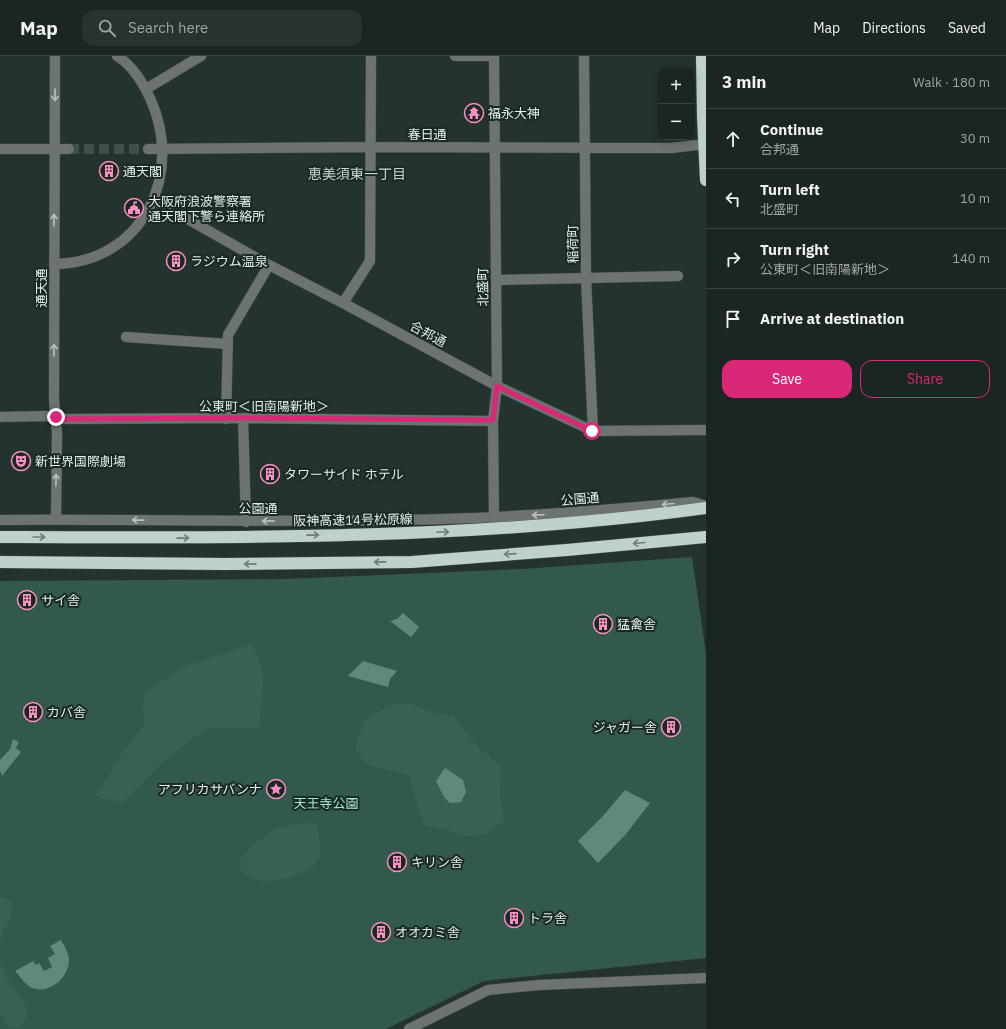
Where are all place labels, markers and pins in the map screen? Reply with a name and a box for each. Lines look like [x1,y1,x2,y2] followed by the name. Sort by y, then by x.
[463,102,485,124] temple icon: 福永大神
[488,105,540,122] place label: 福永大神
[98,160,120,182] building icon: 通天閣
[123,163,162,180] place label: 通天閣
[148,193,265,225] place label: 大阪府浪波警察署 通天閣下警ら連絡所
[123,197,145,219] public building icon: 大阪府浪波警察署 通天閣下警ら連絡所
[165,250,187,272] building icon: ラジウム温泉
[190,253,268,270] place label: ラジウム温泉
[10,450,32,472] theatre icon: 新世界国際劇場
[35,453,126,470] place label: 新世界国際劇場
[259,463,281,485] building icon: タワーサイド ホテル
[284,466,404,483] place label: タワーサイド ホテル
[16,589,38,611] building icon: サイ舎
[41,592,80,609] place label: サイ舎
[592,613,614,635] building icon: 猛禽舎
[617,616,656,633] place label: 猛禽舎
[22,701,44,723] building icon: カバ舎
[47,704,86,721] place label: カバ舎
[660,716,682,738] building icon: ジャガー舎
[593,719,657,736] place label: ジャガー舎
[265,778,287,800] place icon: アフリカサバンナ
[158,781,262,798] place label: アフリカサバンナ
[386,851,408,873] building icon: キリン舎
[411,854,463,871] place label: キリン舎
[503,907,525,929] building icon: トラ舎
[528,910,567,927] place label: トラ舎
[370,921,392,943] building icon: オオカミ舎
[395,924,460,941] place label: オオカミ舎

